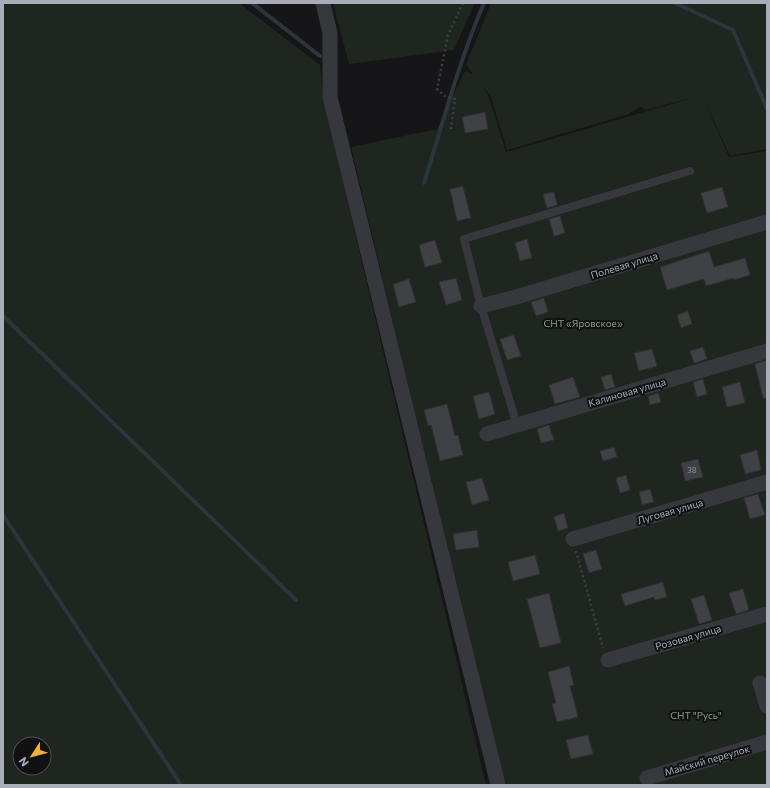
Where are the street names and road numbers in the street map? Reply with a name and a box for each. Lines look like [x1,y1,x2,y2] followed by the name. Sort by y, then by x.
[589,249,659,281] street label: Полевая улица
[587,375,667,409] street label: Калиновая улица
[636,496,704,526] street label: Луговая улица
[654,622,722,652] street label: Розовая улица
[663,742,752,778] street label: Майский переулок

